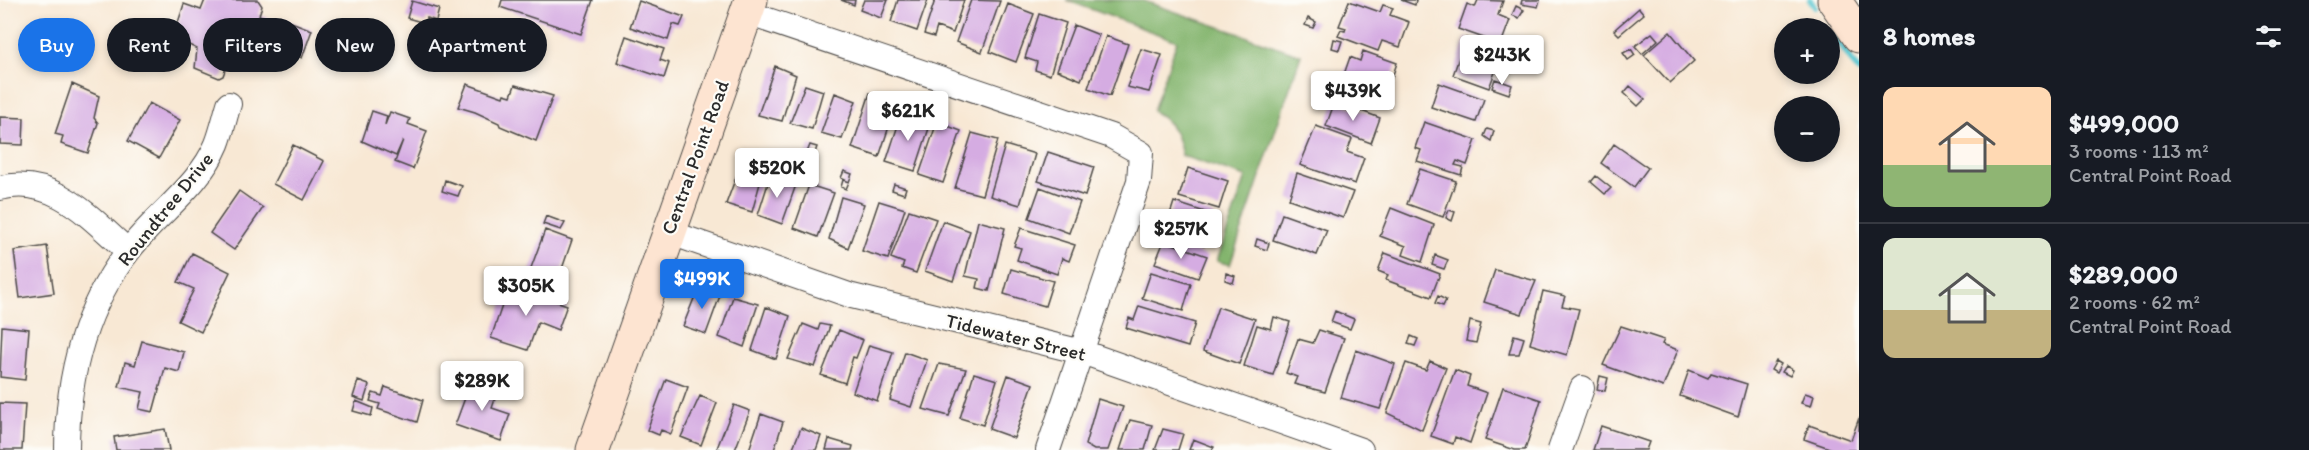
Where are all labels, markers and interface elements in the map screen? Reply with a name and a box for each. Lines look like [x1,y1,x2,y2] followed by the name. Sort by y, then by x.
[18,18,95,72] chip: Buy
[107,18,191,72] chip: Rent
[203,18,303,72] chip: Filters
[315,18,395,72] chip: New
[407,18,547,72] chip: Apartment
[1774,18,1840,162] map controls
[1774,18,1840,84] button: +
[1883,20,1975,52] text: 8 homes
[2252,20,2285,53] icon: filters
[1460,35,1544,86] pin: $243K
[1474,42,1530,66] text: $243K
[1311,71,1395,122] pin: $439K
[656,77,734,237] street label: Central Point Road
[1325,78,1381,102] text: $439K
[866,91,950,142] pin: $621K
[1774,96,1840,162] button: −
[881,98,935,122] text: $621K
[2069,107,2179,139] text: $499,000
[1931,111,2003,183] icon: home
[2069,139,2209,163] text: 3 rooms · 113 m²
[112,147,218,271] street label: Roundtree Drive
[735,148,819,199] pin: $520K
[749,155,805,179] text: $520K
[2069,163,2231,187] text: Central Point Road
[1139,209,1223,260] pin: $257K
[1154,216,1208,240] text: $257K
[2069,258,2178,290] text: $289,000
[660,259,744,310] pin: $499K
[1931,262,2003,334] icon: home
[484,266,568,317] pin: $305K
[674,266,730,290] text: $499K
[498,273,554,297] text: $305K
[2069,290,2200,314] text: 2 rooms · 62 m²
[943,308,1089,366] street label: Tidewater Street
[2069,314,2231,338] text: Central Point Road
[440,361,524,412] pin: $289K
[455,368,509,392] text: $289K

